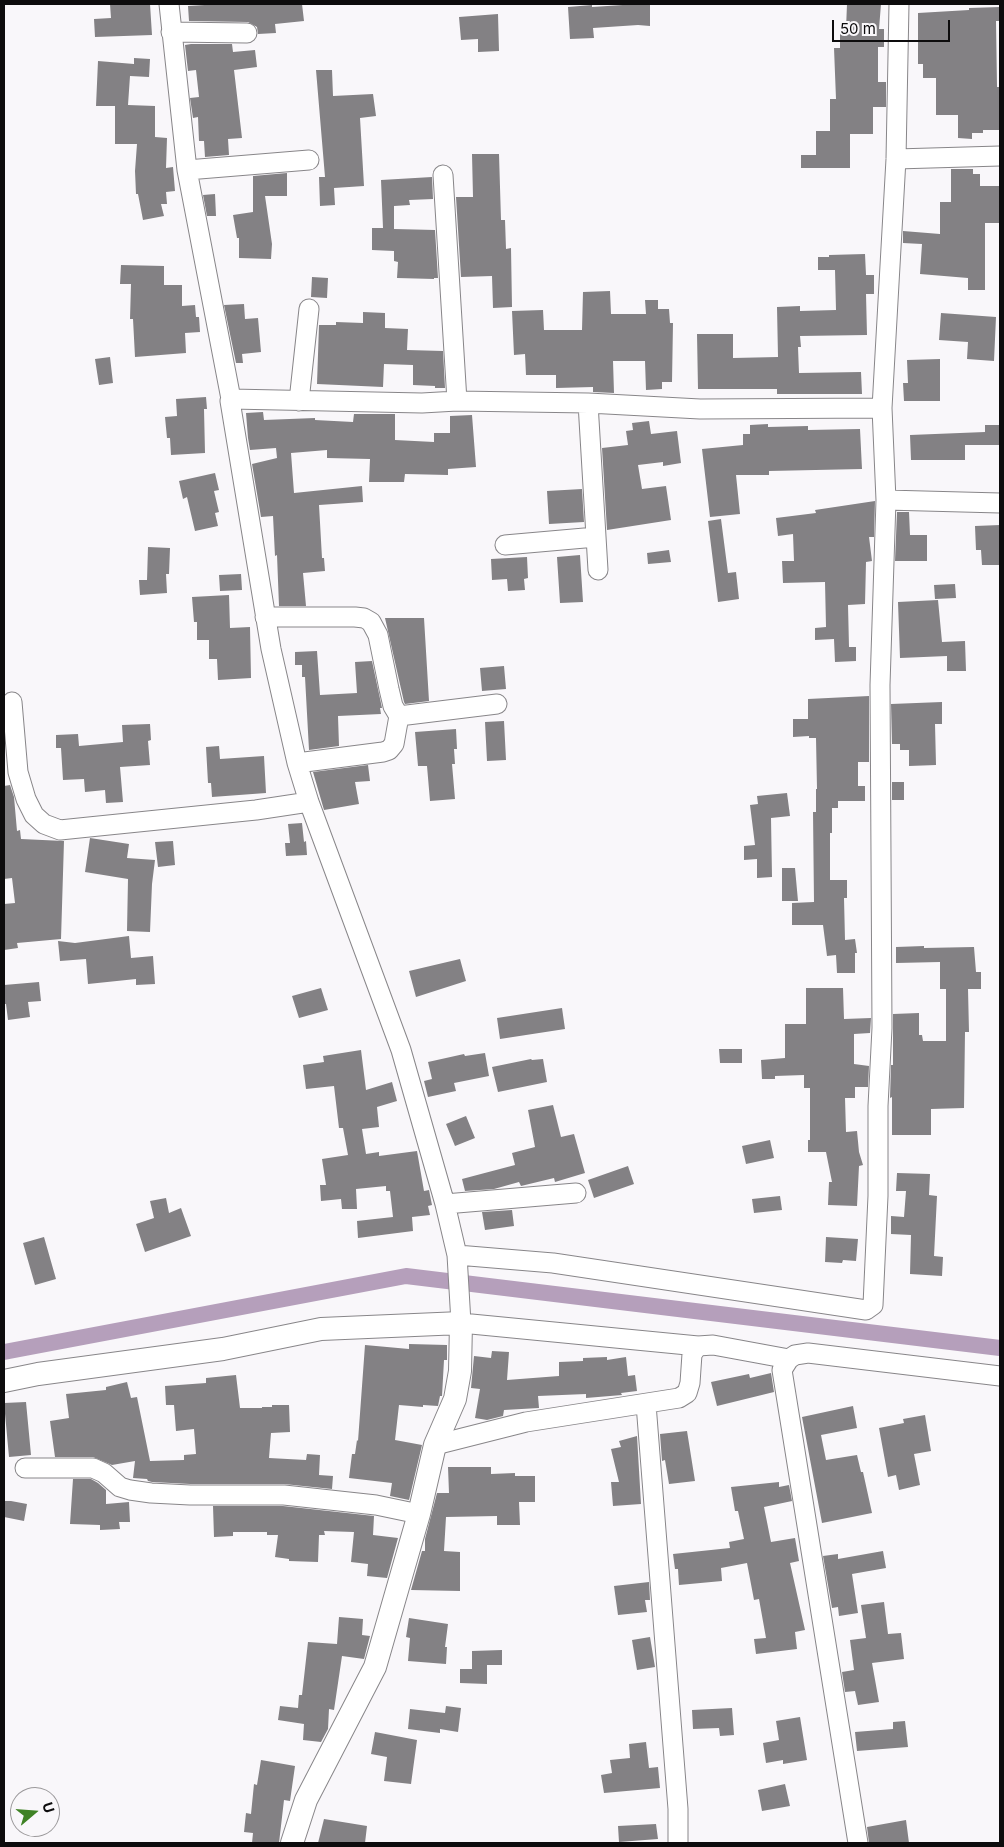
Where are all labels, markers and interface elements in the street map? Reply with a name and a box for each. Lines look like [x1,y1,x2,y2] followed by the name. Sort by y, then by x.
[834,10,952,42] scale bar
[840,19,876,38] text: 50 m
[10,1787,60,1837] north arrow
[39,1800,58,1815] text: U

